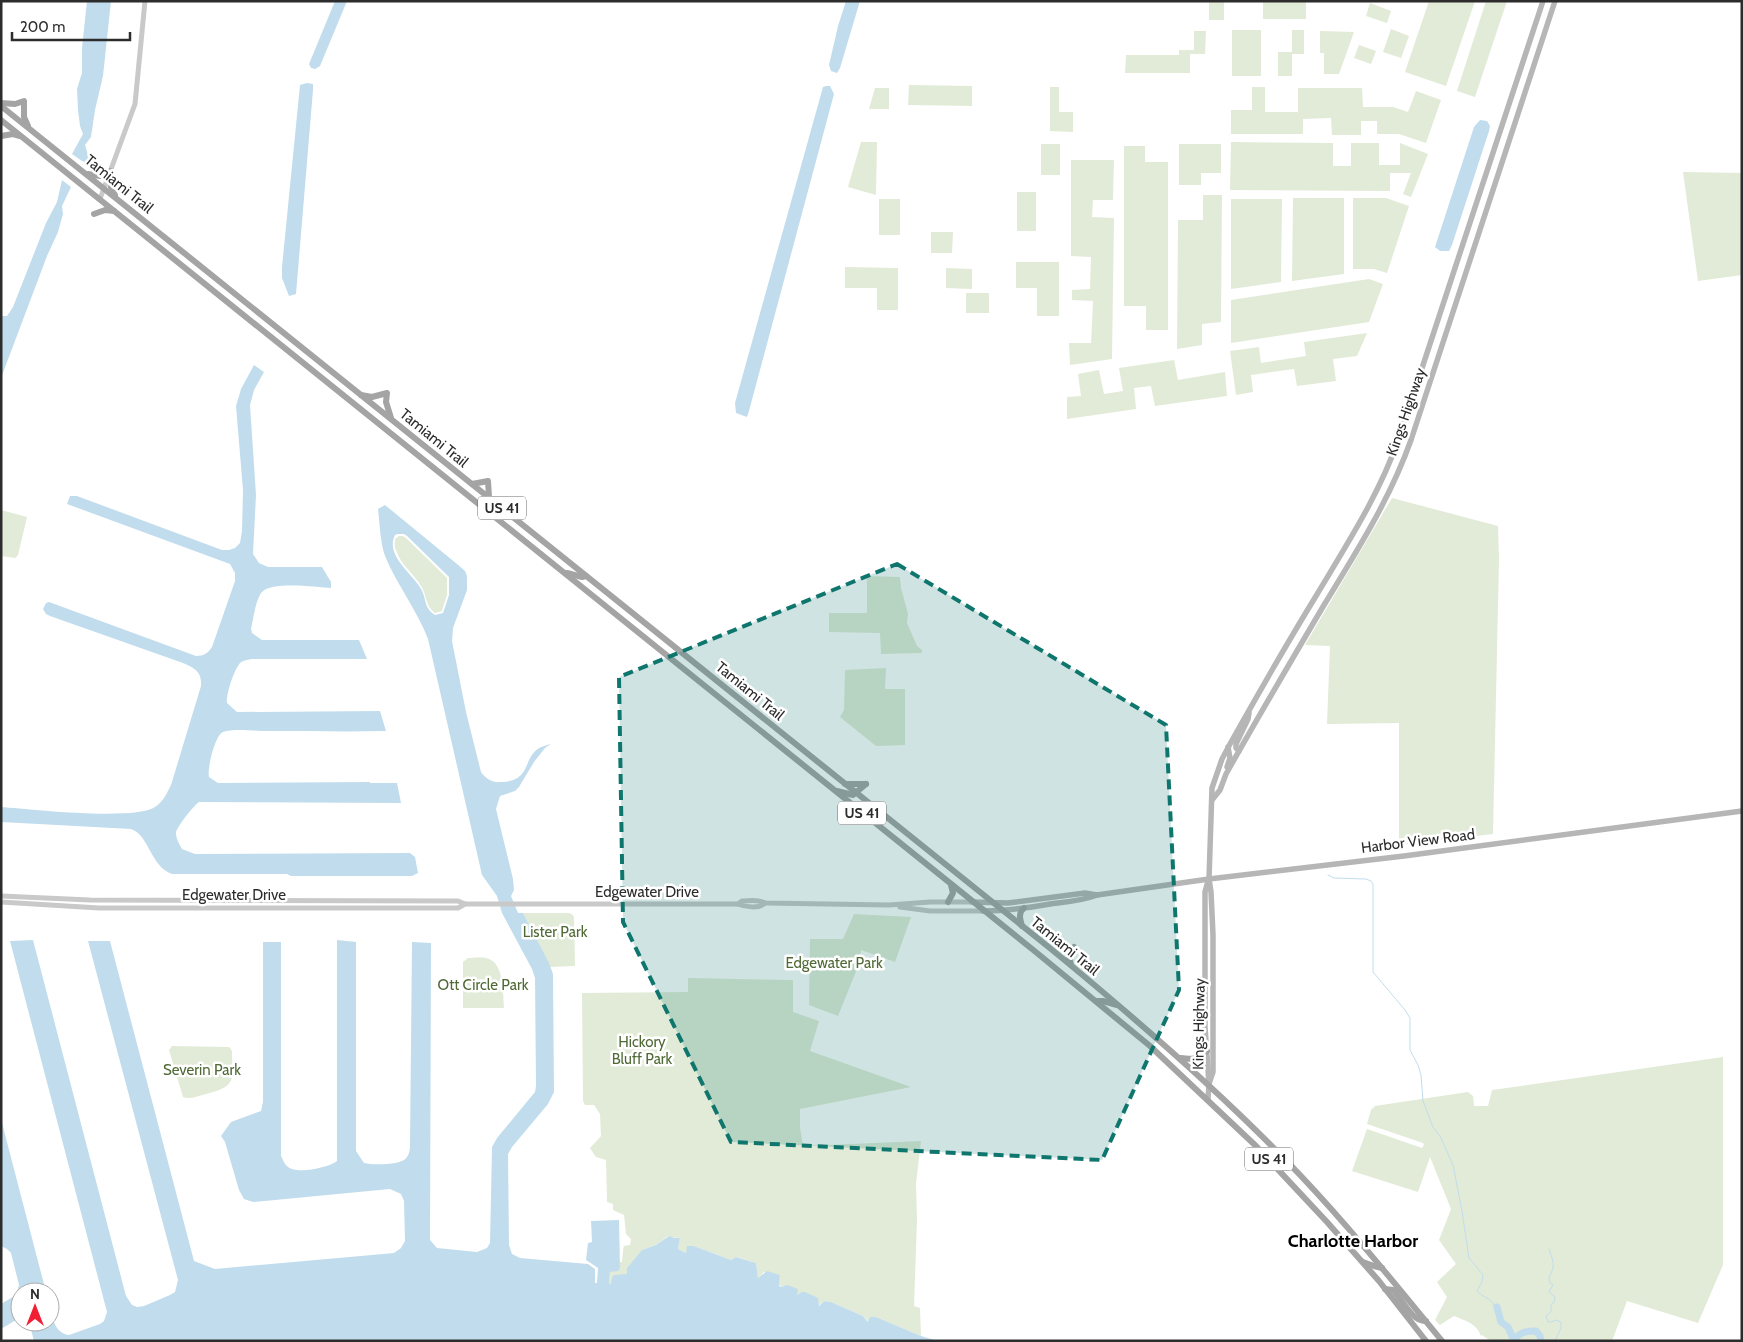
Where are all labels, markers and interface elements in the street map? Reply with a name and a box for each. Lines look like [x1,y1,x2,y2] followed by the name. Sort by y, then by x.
[12,10,130,42] scale bar
[20,18,65,36] text: 200 m
[81,151,157,217] street label: Tamiami Trail
[1383,365,1430,458] street label: Kings Highway
[396,405,472,471] street label: Tamiami Trail
[478,496,526,520] road number: US 41
[712,658,788,724] street label: Tamiami Trail
[838,801,886,824] road number: US 41
[1360,825,1476,857] street label: Harbor View Road
[595,883,699,901] street label: Edgewater Drive
[182,886,286,904] street label: Edgewater Drive
[1027,913,1103,979] street label: Tamiami Trail
[523,923,588,941] park label: Lister Park
[785,954,883,972] park label: Edgewater Park
[438,976,529,994] park label: Ott Circle Park
[1189,977,1209,1070] street label: Kings Highway
[612,1033,673,1068] park label: Hickory Bluff Park
[163,1061,241,1079] park label: Severin Park
[1245,1148,1293,1170] road number: US 41
[1288,1230,1418,1252] district label: Charlotte Harbor
[10,1282,60,1332] north arrow
[30,1285,40,1303] text: N

